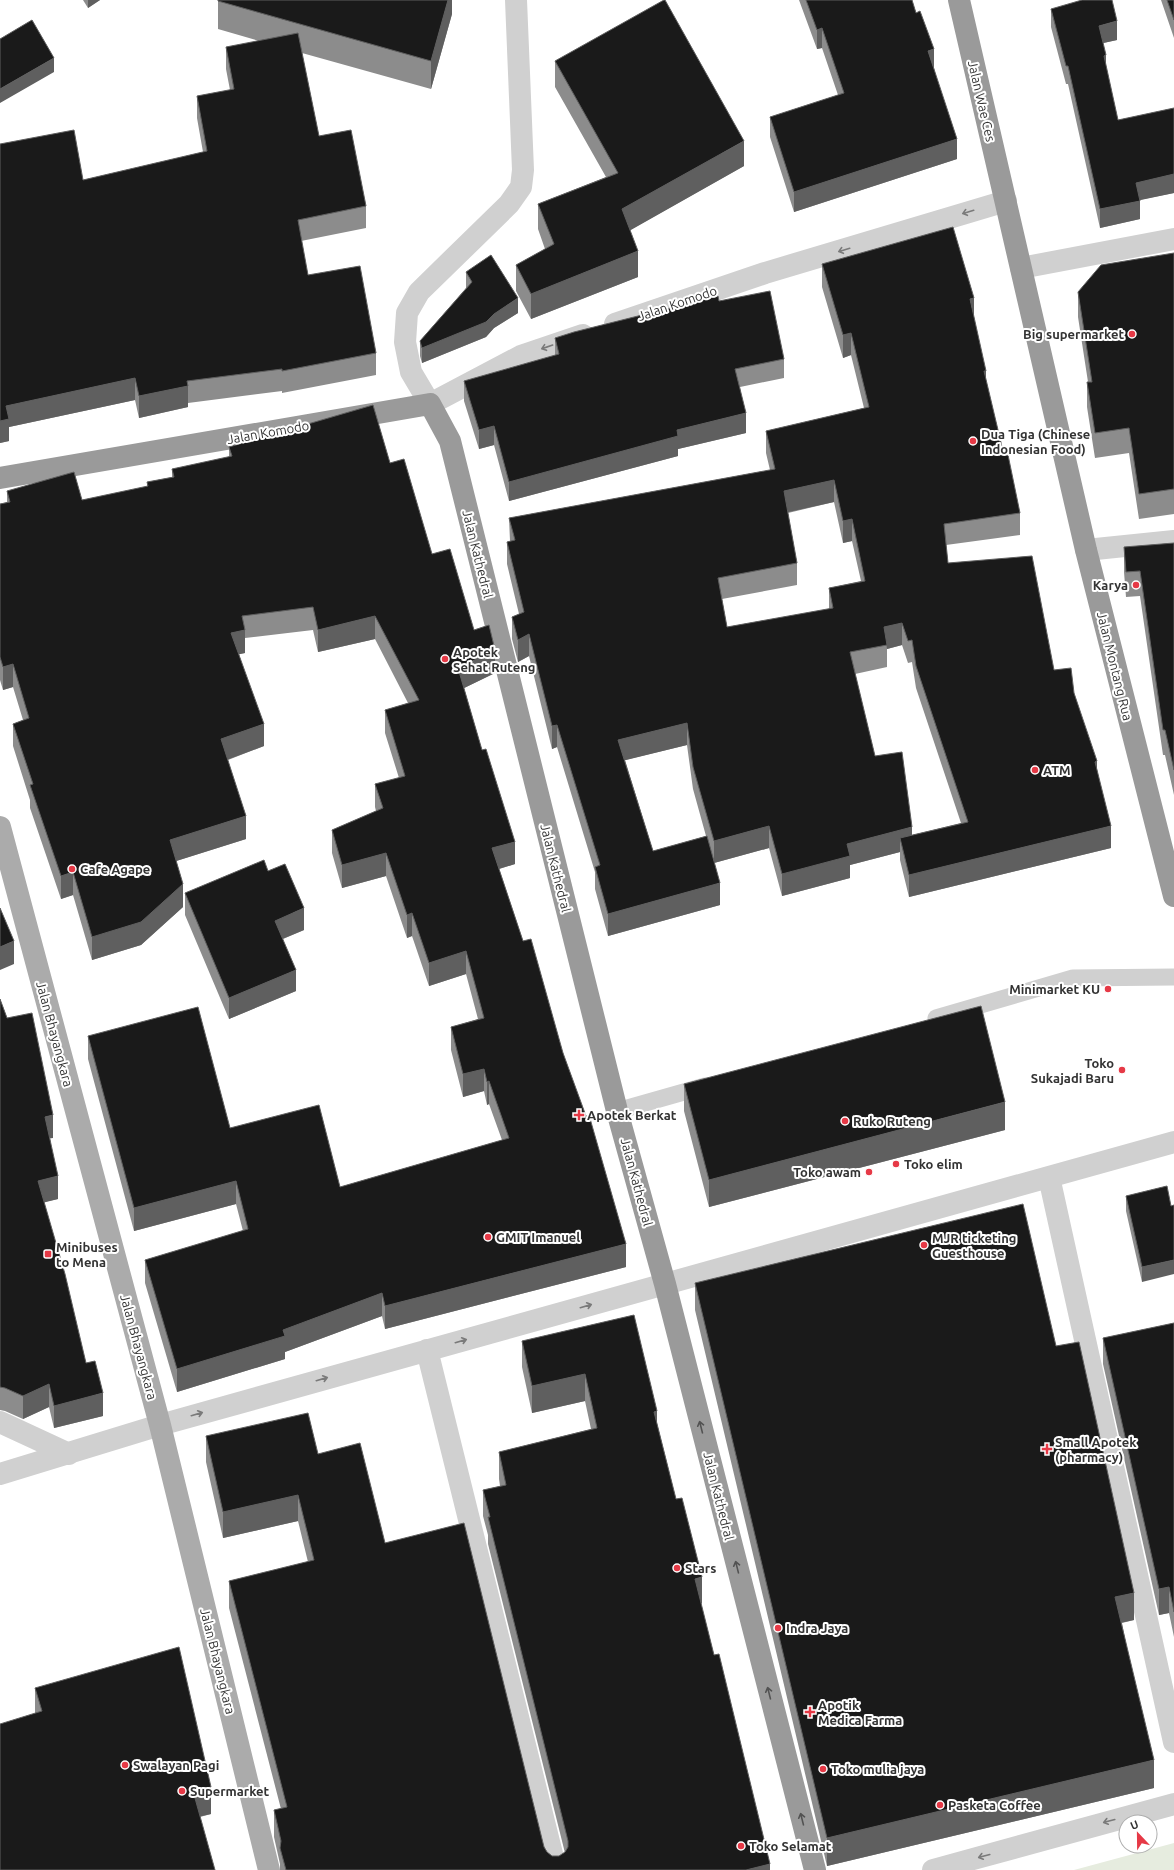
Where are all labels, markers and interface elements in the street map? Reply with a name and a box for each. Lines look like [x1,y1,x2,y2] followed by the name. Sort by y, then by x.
[966,59,998,143] street label: Jalan Wae Ces
[962,209,975,216] one-way arrow
[837,247,850,254] one-way arrow
[635,283,719,323] street label: Jalan Komodo
[1023,327,1124,341] place label: Big supermarket
[1127,329,1137,339] marker: Big supermarket
[541,344,554,351] one-way arrow
[226,418,310,446] street label: Jalan Komodo
[981,427,1090,457] place label: Dua Tiga (Chinese Indonesian Food)
[968,436,978,446] marker: Dua Tiga (Chinese Indonesian Food)
[460,508,496,600] street label: Jalan Kathedral
[1093,578,1128,592] place label: Karya
[1131,580,1141,590] marker: Karya
[1095,610,1135,722] street label: Jalan Montang Rua
[453,645,535,674] place label: Apotek Sehat Ruteng
[440,654,450,664] marker: Apotek Sehat Ruteng
[1043,763,1071,777] place label: ATM
[1030,765,1040,775] marker: ATM
[538,822,574,914] street label: Jalan Kathedral
[80,862,150,876] place label: Cafe Agape
[67,864,77,874] marker: Cafe Agape
[34,980,76,1088] street label: Jalan Bhayangkara
[1009,982,1100,996] place label: Minimarket KU
[1103,984,1113,994] marker: Minimarket KU
[1031,1056,1114,1085] place label: Toko Sukajadi Baru
[1117,1065,1127,1075] marker: Toko Sukajadi Baru
[587,1108,677,1122] place label: Apotek Berkat
[574,1110,584,1120] marker: Apotek Berkat
[853,1114,931,1128] place label: Ruko Ruteng
[840,1116,850,1126] marker: Ruko Ruteng
[619,1136,656,1228] street label: Jalan Kathedral
[904,1157,963,1171] place label: Toko elim
[891,1159,901,1169] marker: Toko elim
[793,1165,861,1179] place label: Toko awam
[864,1167,874,1177] marker: Toko awam
[496,1230,580,1244] place label: GMIT Imanuel
[932,1231,1016,1260] place label: MJR ticketing Guesthouse
[483,1232,493,1242] marker: GMIT Imanuel
[56,1240,118,1269] place label: Minibuses to Mena
[919,1240,929,1250] marker: MJR ticketing Guesthouse
[43,1249,53,1259] marker: Minibuses to Mena
[118,1293,160,1401] street label: Jalan Bhayangkara
[580,1301,593,1309] one-way arrow
[454,1336,467,1344] one-way arrow
[316,1375,329,1382] one-way arrow
[190,1410,203,1417] one-way arrow
[697,1421,705,1434] one-way arrow
[1055,1435,1137,1465] place label: Small Apotek (pharmacy)
[1042,1444,1052,1454] marker: Small Apotek (pharmacy)
[701,1450,737,1542] street label: Jalan Kathedral
[685,1561,716,1575] place label: Stars
[733,1561,740,1574] one-way arrow
[672,1563,682,1573] marker: Stars
[198,1607,238,1715] street label: Jalan Bhayangkara
[786,1621,848,1635] place label: Indra Jaya
[773,1623,783,1633] marker: Indra Jaya
[765,1686,773,1699] one-way arrow
[818,1698,902,1727] place label: Apotik Medica Farma
[805,1707,815,1717] marker: Apotik Medica Farma
[133,1758,219,1772] place label: Swalayan Pagi
[120,1760,130,1770] marker: Swalayan Pagi
[831,1762,924,1776] place label: Toko mulia jaya
[818,1764,828,1774] marker: Toko mulia jaya
[190,1784,270,1798] place label: Supermarket
[177,1786,187,1796] marker: Supermarket
[948,1798,1041,1812] place label: Pasketa Coffee
[935,1800,945,1810] marker: Pasketa Coffee
[797,1812,805,1825] one-way arrow
[1118,1814,1158,1854] north arrow
[1103,1818,1116,1826] one-way arrow
[1128,1818,1140,1832] text: U
[749,1839,832,1853] place label: Toko Selamat
[736,1841,746,1851] marker: Toko Selamat
[978,1853,991,1860] one-way arrow

